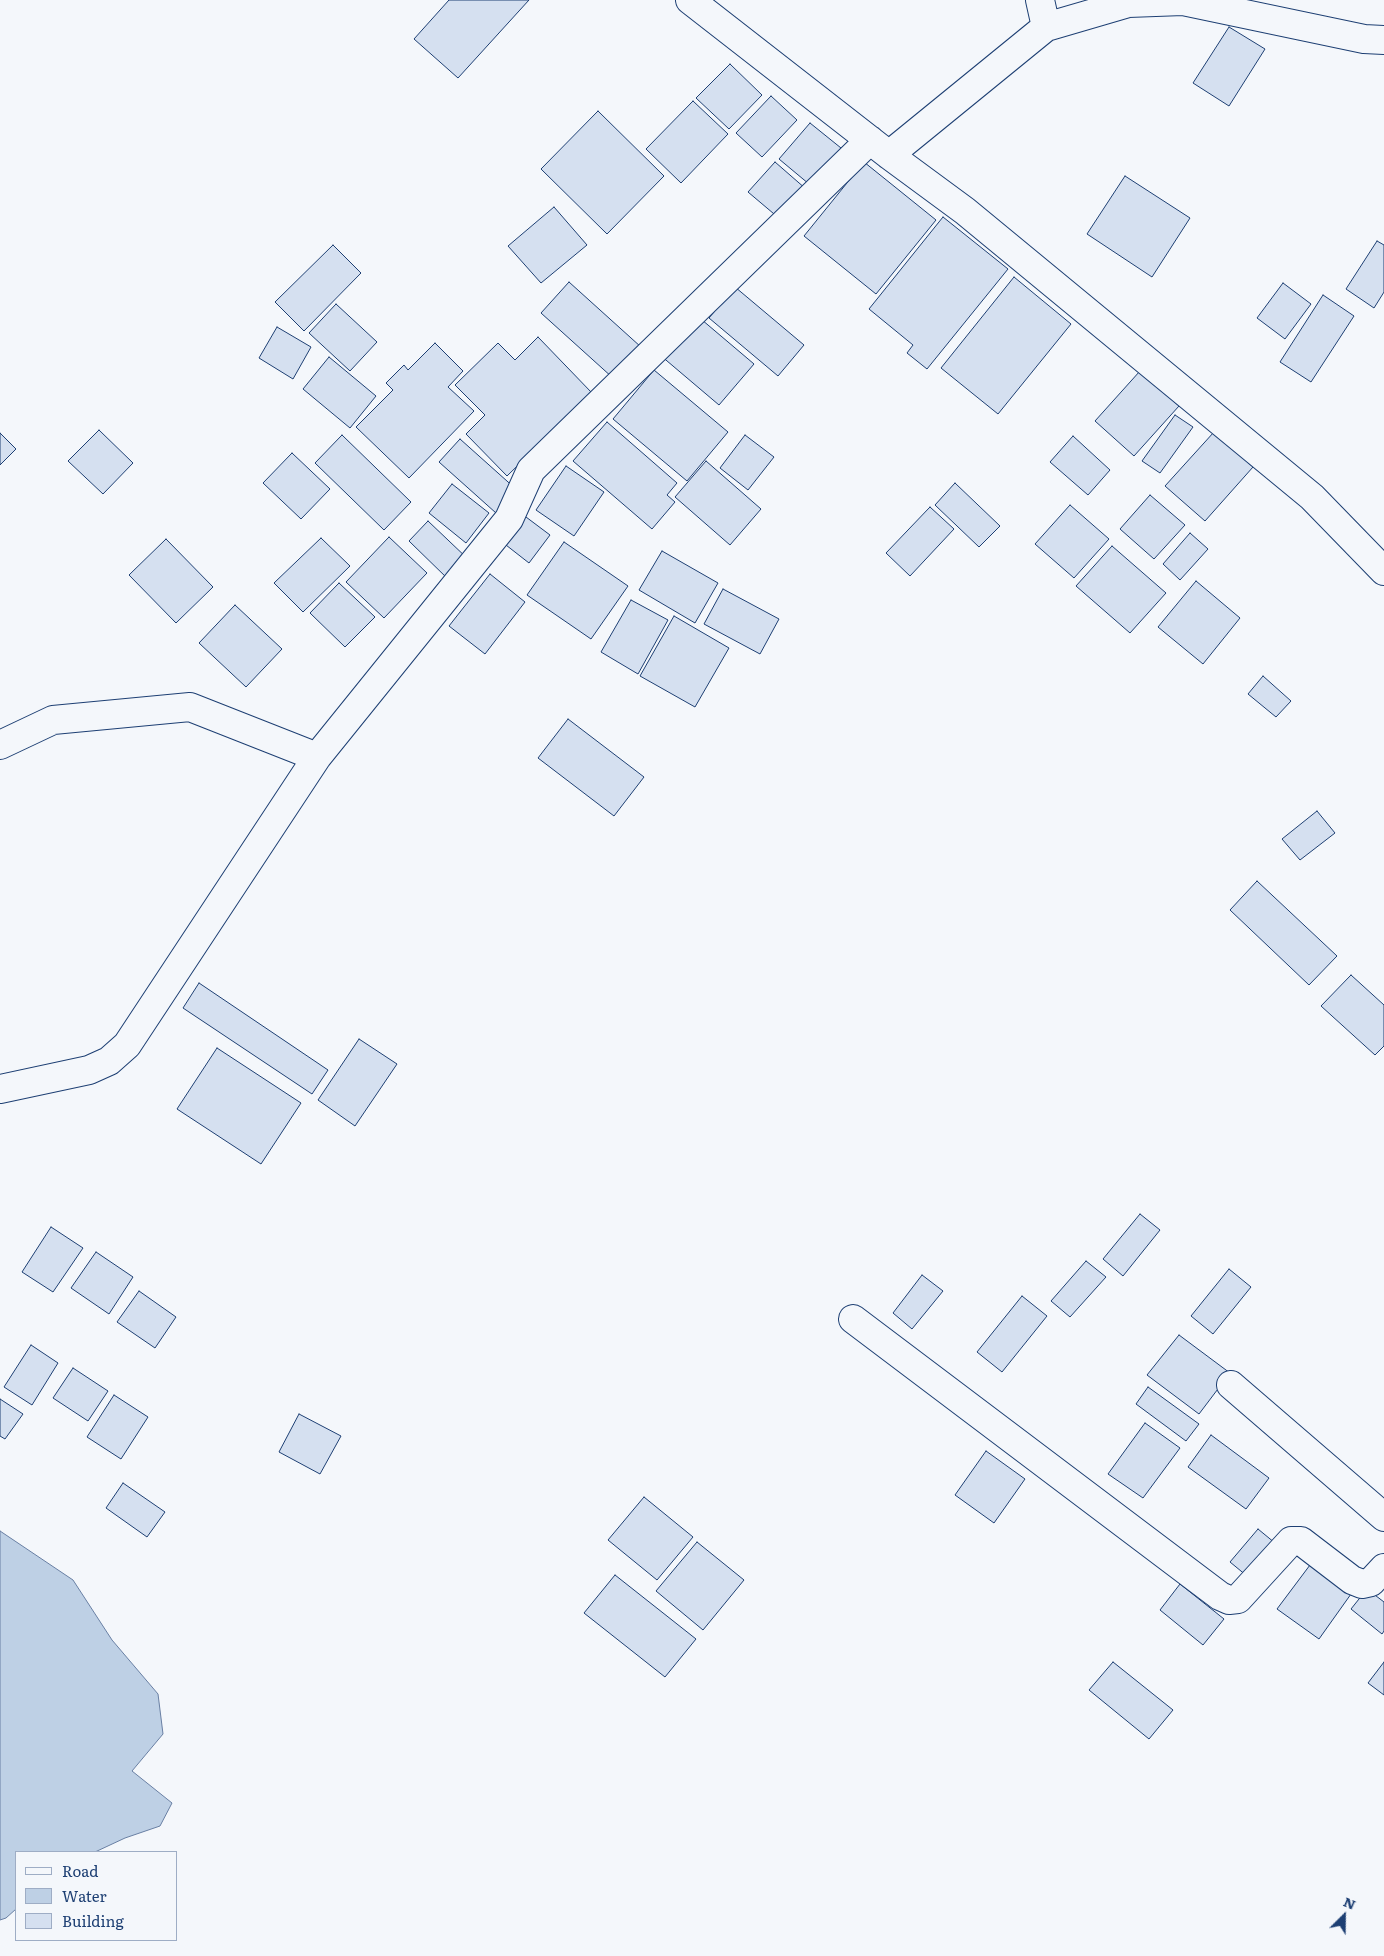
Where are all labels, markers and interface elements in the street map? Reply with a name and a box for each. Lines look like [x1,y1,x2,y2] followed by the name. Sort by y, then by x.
[15,1851,178,1941] legend
[62,1859,98,1882] text: Road
[62,1884,107,1907] text: Water
[1319,1891,1369,1941] north arrow
[1341,1891,1359,1914] text: N
[62,1909,124,1932] text: Building

